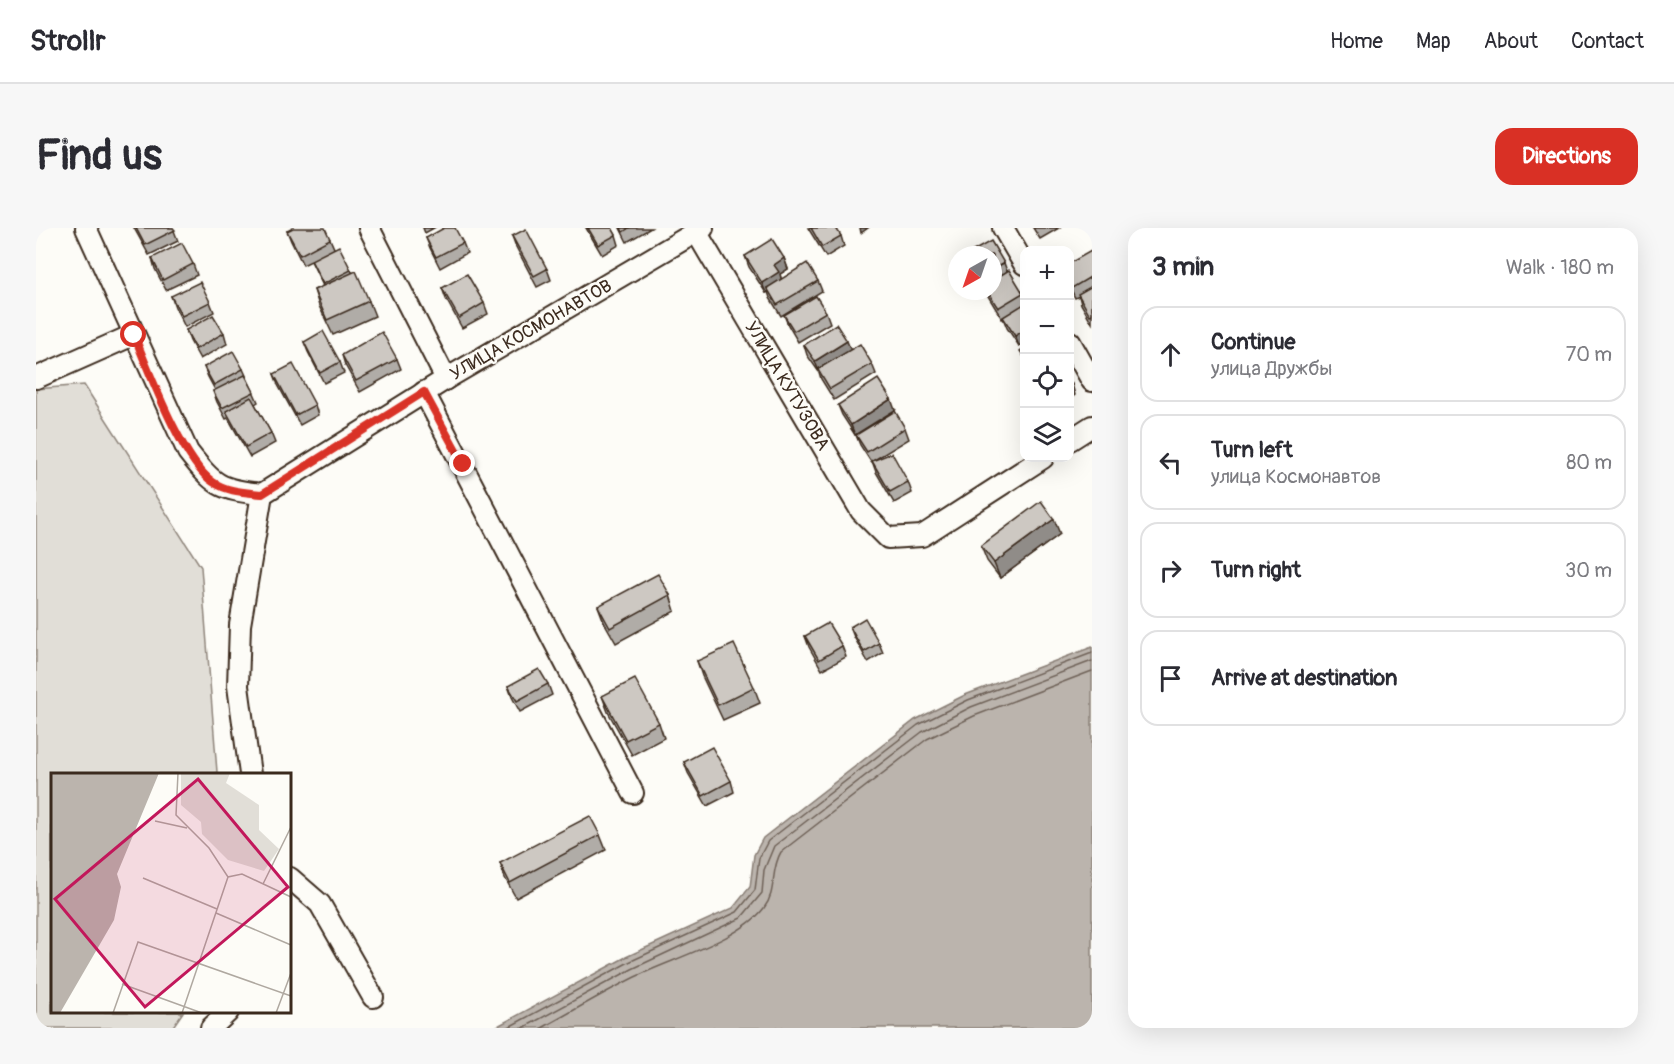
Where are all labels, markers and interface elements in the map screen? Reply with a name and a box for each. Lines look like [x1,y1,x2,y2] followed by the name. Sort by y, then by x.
[30,24,105,59] text: Strollr
[1330,28,1383,55] text: Home
[1416,28,1451,55] text: Map
[1484,28,1538,55] text: About
[1571,28,1644,55] text: Contact
[1495,128,1638,185] button: Directions
[36,130,162,182] text: Find us
[948,246,1002,300] north arrow
[1020,246,1074,462] map controls
[1020,246,1074,300] button: +
[1152,251,1214,283] text: 3 min
[1506,255,1614,280] text: Walk · 180 m
[446,274,616,386] street label: УЛИЦА КОСМОНАВТОВ
[1020,300,1074,354] button: −
[739,317,835,455] street label: УЛИЦА КУТУЗОВА
[120,321,146,347] route start
[1211,328,1295,356] text: Continue
[1154,338,1187,371] icon: ahead
[1566,342,1612,367] text: 70 m
[1020,354,1074,408] button: locate
[1211,356,1332,381] text: улица Дружбы
[1020,408,1074,462] button: layers
[1211,436,1293,464] text: Turn left
[1154,446,1187,479] icon: left
[449,450,475,476] route end
[1566,450,1612,475] text: 80 m
[1211,464,1381,489] text: улица Космонавтов
[1154,554,1187,587] icon: right
[1211,556,1301,584] text: Turn right
[1565,558,1612,583] text: 30 m
[1154,662,1187,695] icon: arrive
[1211,664,1397,692] text: Arrive at destination
[51,773,291,1013] inset map

